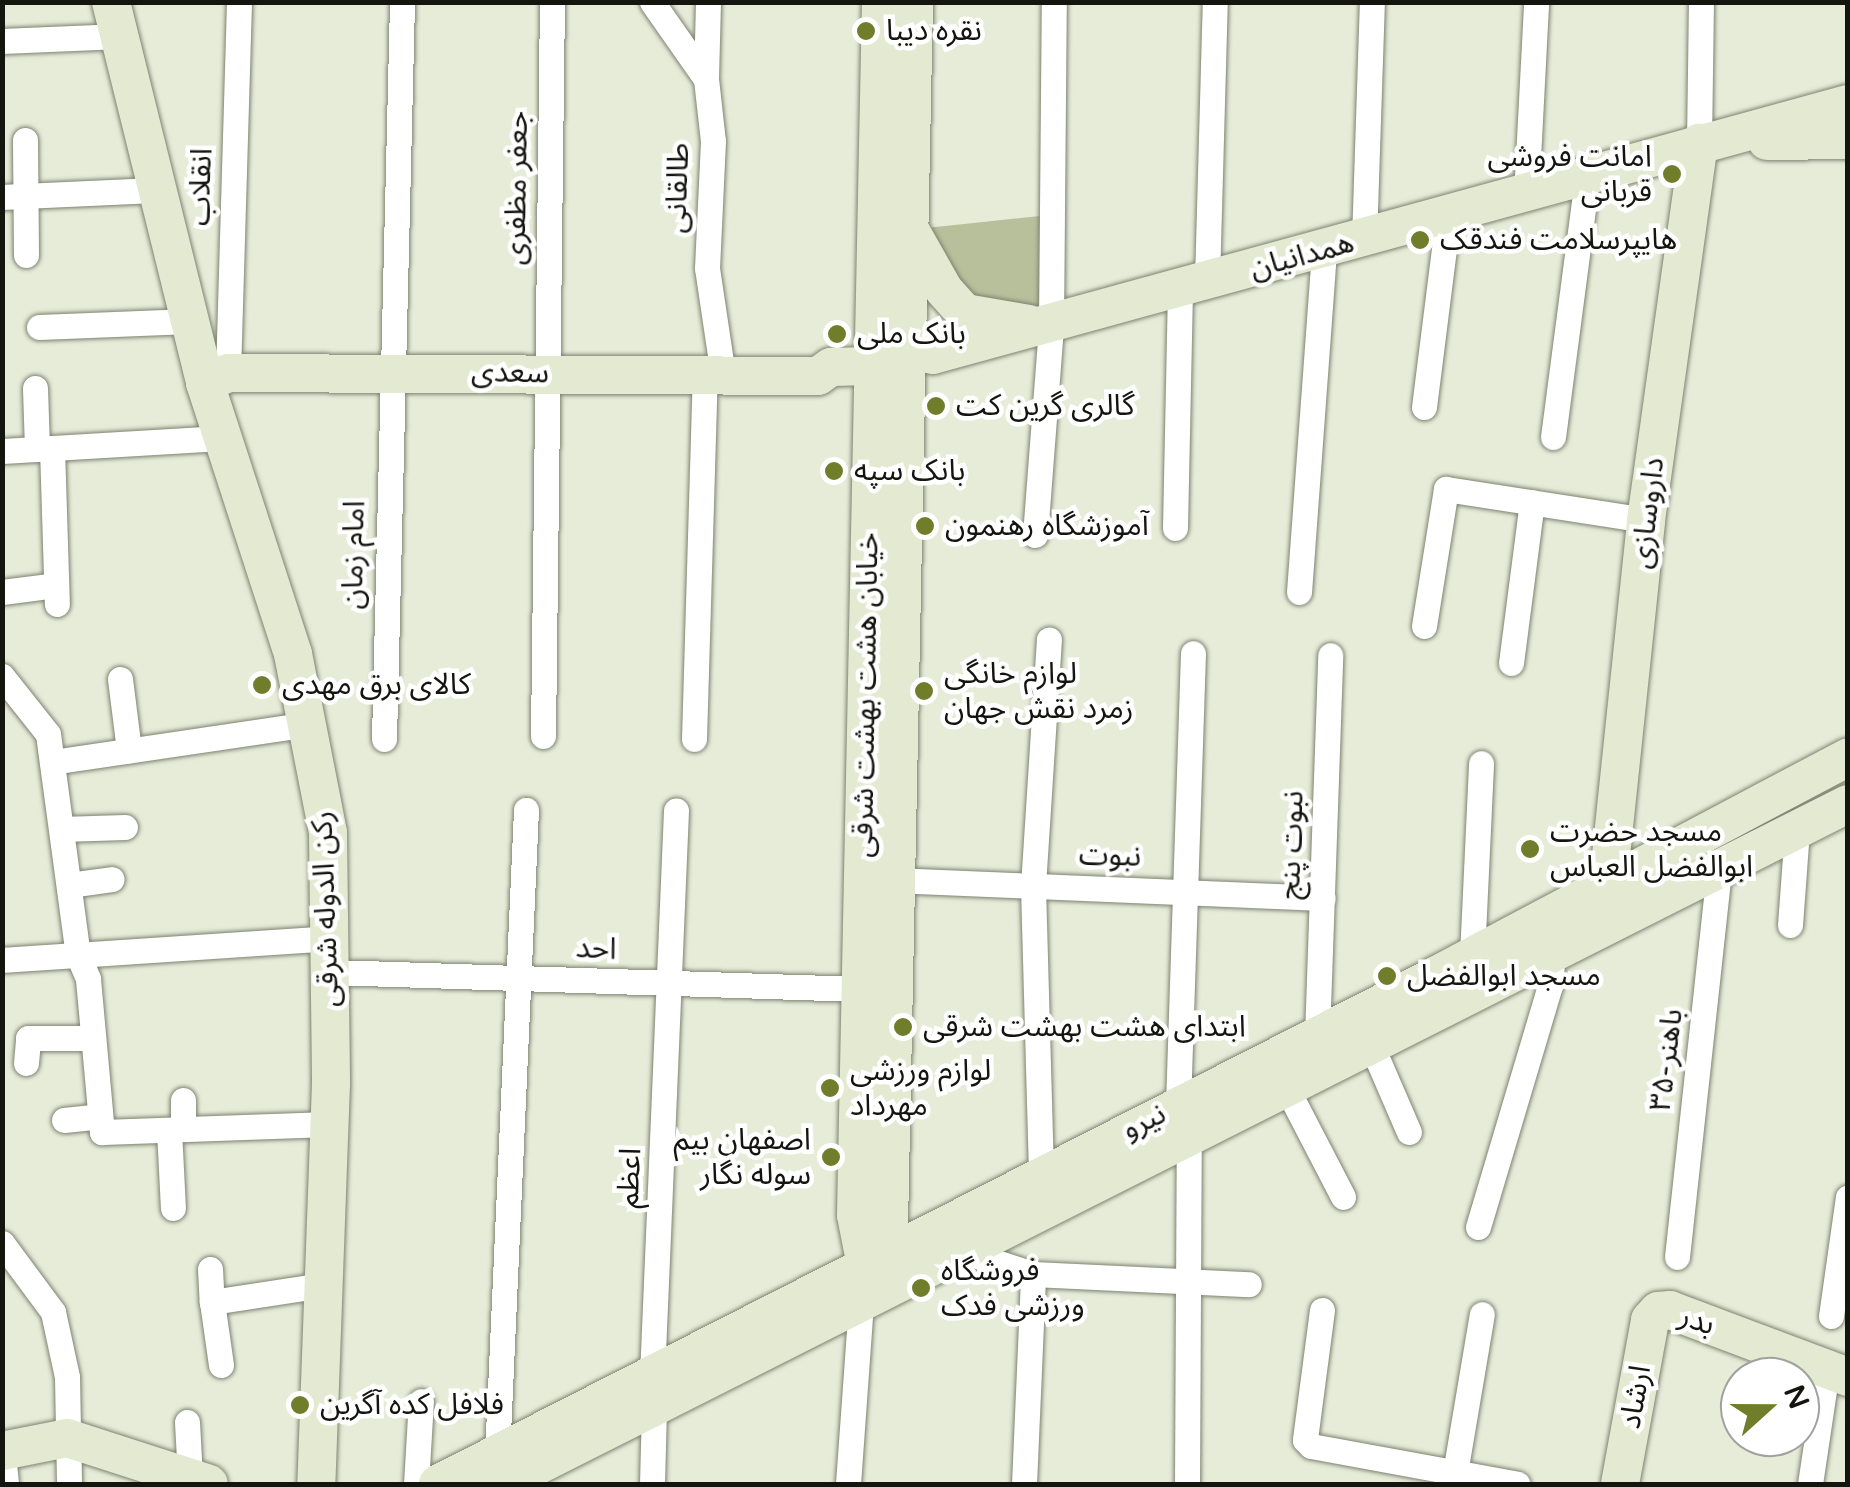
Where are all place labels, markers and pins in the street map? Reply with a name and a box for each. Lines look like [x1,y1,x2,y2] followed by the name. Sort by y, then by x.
[886,13,982,49] place label: نقره دیبا
[855,20,877,42] marker: نقره دیبا
[1487,139,1652,210] place label: امانت فروشی قربانی
[1661,163,1683,185] marker: امانت فروشی قربانی
[1440,222,1677,258] place label: هایپرسلامت فندقک
[1409,229,1431,251] marker: هایپرسلامت فندقک
[857,316,966,352] place label: بانک ملی
[826,323,848,345] marker: بانک ملی
[956,388,1135,424] place label: گالری گرین کت
[925,395,947,417] marker: گالری گرین کت
[854,453,965,489] place label: بانک سپه
[823,460,845,482] marker: بانک سپه
[945,508,1149,544] place label: آموزشگاه رهنمون
[914,515,936,537] marker: آموزشگاه رهنمون
[944,656,1134,726] place label: لوازم خانگی زمرد نقش جهان
[282,667,471,703] place label: کالای برق مهدی
[251,674,273,696] marker: کالای برق مهدی
[913,680,935,702] marker: لوازم خانگی زمرد نقش جهان
[1550,814,1753,884] place label: مسجد حضرت ابوالفضل العباس
[1519,838,1541,860] marker: مسجد حضرت ابوالفضل العباس
[1407,958,1601,994] place label: مسجد ابوالفضل
[1376,965,1398,987] marker: مسجد ابوالفضل
[923,1009,1246,1045] place label: ابتدای هشت بهشت شرقی
[892,1016,914,1038] marker: ابتدای هشت بهشت شرقی
[850,1053,991,1124] place label: لوازم ورزشی مهرداد
[819,1077,841,1099] marker: لوازم ورزشی مهرداد
[674,1122,811,1192] place label: اصفهان بیم سوله نگار
[820,1146,842,1168] marker: اصفهان بیم سوله نگار
[941,1253,1085,1324] place label: فروشگاه ورزشی فدک
[910,1277,932,1299] marker: فروشگاه ورزشی فدک
[320,1387,504,1423] place label: فلافل کده آگرین
[289,1394,311,1416] marker: فلافل کده آگرین

